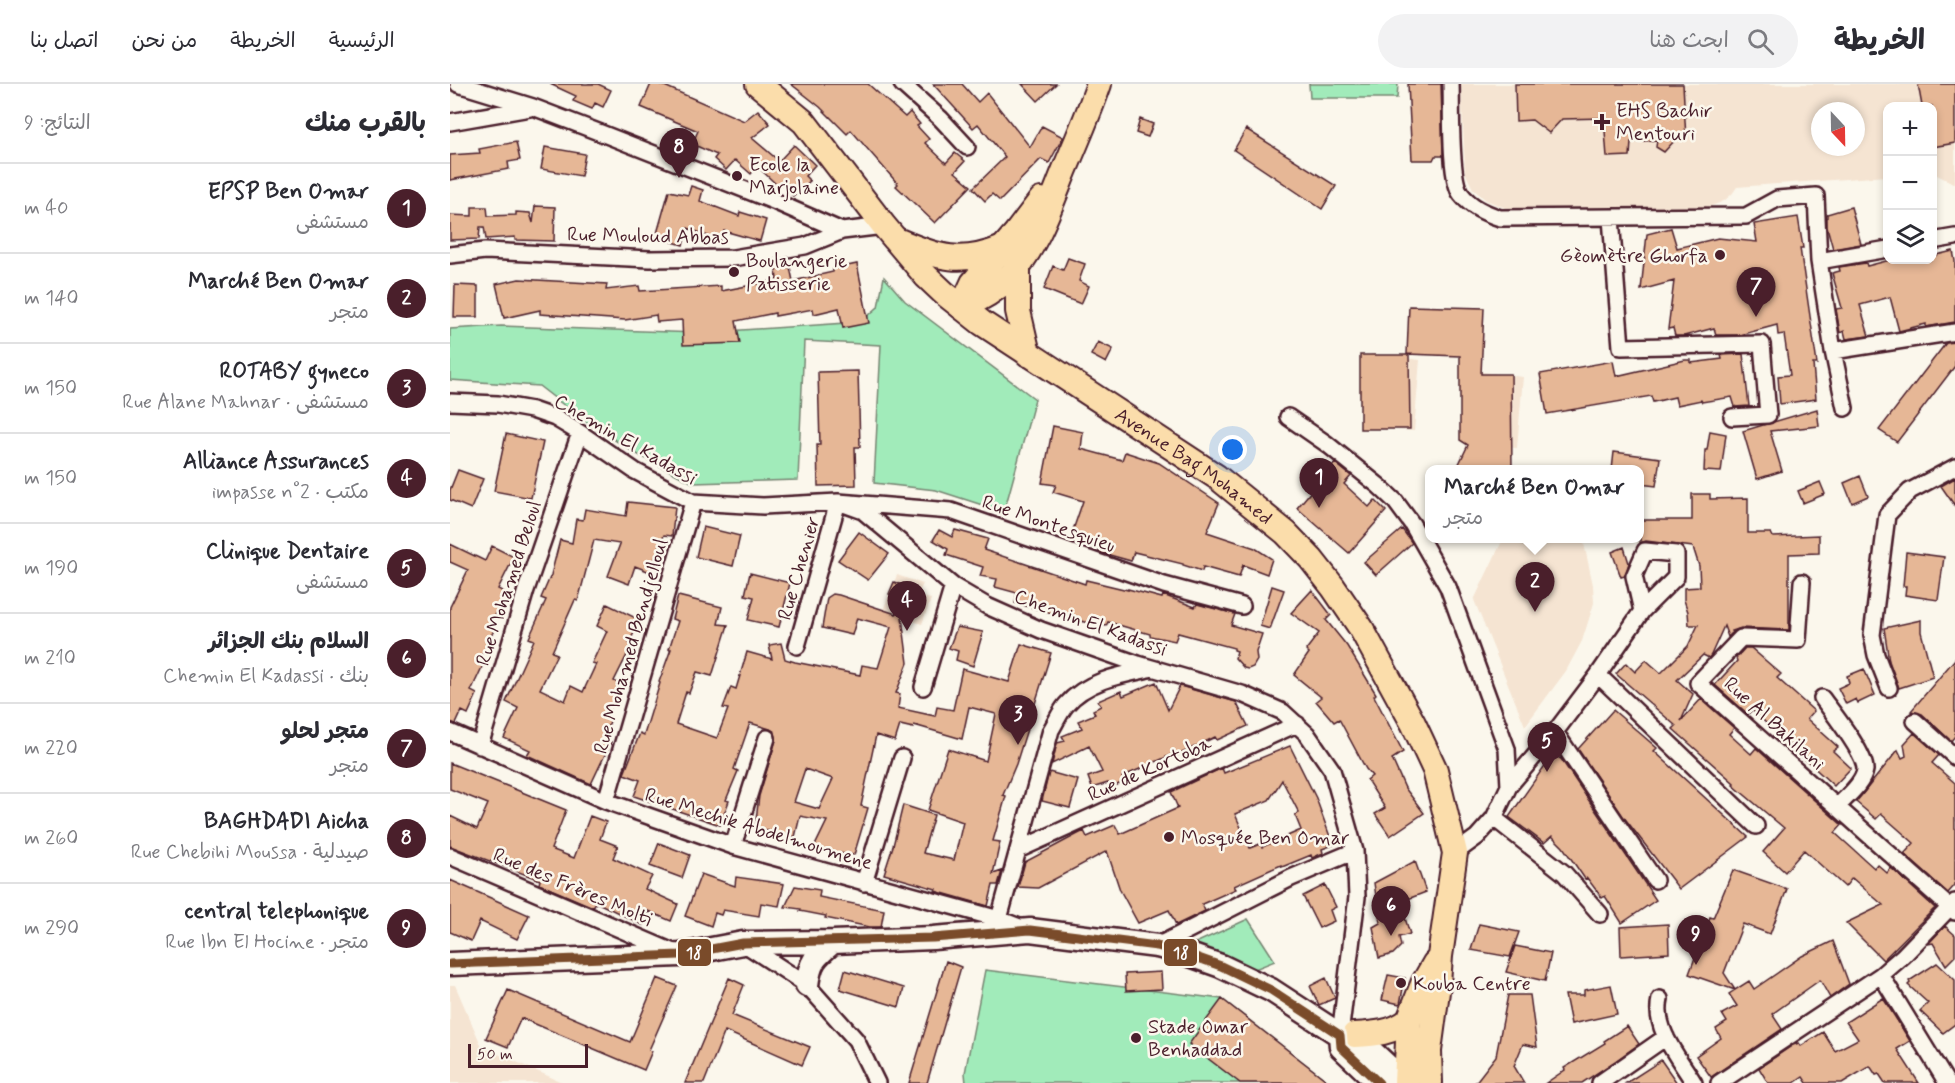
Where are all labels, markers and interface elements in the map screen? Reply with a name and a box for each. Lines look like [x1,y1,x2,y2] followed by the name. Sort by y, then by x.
[1378,14,1798,68] search box
[1834,23,1925,60] text: الخريطة
[1744,25,1777,58] icon: search
[30,27,98,55] text: اتصل بنا
[131,27,197,55] text: من نحن
[230,27,296,55] text: الخريطة
[329,27,395,55] text: الرئيسية
[1649,27,1729,55] text: ابحث هنا
[1616,98,1712,148] place label: EHS Bachir Mentouri
[1811,102,1865,156] north arrow
[1883,102,1937,264] map controls
[1883,102,1937,156] button: +
[305,107,426,141] text: بالقرب منك
[24,110,91,137] text: النتائج: 9
[1593,113,1611,131] marker: EHS Bachir Mentouri
[660,128,698,178] pin: 8
[749,152,839,202] place label: Ecole la Marjolaine
[1883,156,1937,210] button: −
[730,169,744,183] marker: Ecole la Marjolaine
[208,178,369,206] text: EPSP Ben Omar
[24,195,68,222] text: 40 m
[402,195,411,222] text: 1
[296,209,369,236] text: مستشفى
[1883,210,1937,264] button: layers
[567,222,729,251] street label: Rue Mouloud Abbas
[1560,243,1708,270] place label: Gèomètre Ghorfa
[746,248,847,298] place label: Boulangerie Patisserie
[1713,248,1727,262] marker: Gèomètre Ghorfa
[727,265,741,279] marker: Boulangerie Patisserie
[188,268,369,296] text: Marché Ben Omar
[1736,268,1776,317] pin: 7
[24,285,78,312] text: 140 m
[402,285,411,312] text: 2
[330,299,369,326] text: متجر
[219,358,369,386] text: ROTABY gyneco
[24,375,77,402] text: 150 m
[402,375,411,402] text: 3
[549,388,702,492] street label: Chemin El Kadassi
[122,389,369,416] text: مستشفى · Rue Alane Mahnar
[1109,402,1278,532] street label: Avenue Bag Mohamed
[1218,435,1247,464] your location
[183,448,369,476] text: Alliance Assurances
[1300,458,1338,508] pin: 1
[24,465,77,492] text: 150 m
[401,465,412,492] text: 4
[1425,465,1644,543] popup
[1444,474,1625,502] text: Marché Ben Omar
[212,479,369,506] text: مكتب · impasse n°2
[978,489,1119,560] street label: Rue Montesquieu
[470,498,549,669] street label: Rue Mohamed Beloul
[1444,505,1483,532] text: متجر
[772,513,827,623] street label: Rue Chenier
[588,535,675,757] street label: Rue Mohamed Bendjelloul
[206,538,369,566] text: Clinique Dentaire
[24,555,78,582] text: 190 m
[401,555,413,582] text: 5
[1516,562,1554,612] pin: 2
[296,569,369,596] text: مستشفى
[888,582,926,631] pin: 4
[1010,583,1171,664] street label: Chemin El Kadassi
[208,628,369,656] text: السلام بنك الجزائر
[24,645,76,672] text: 210 m
[401,645,412,672] text: 6
[163,663,369,690] text: بنك · Chemin El Kadassi
[1717,671,1831,777] street label: Rue Al Bakilani
[998,696,1038,745] pin: 3
[282,718,369,746] text: متجر لحلو
[1528,722,1566,772] pin: 5
[1083,730,1217,809] street label: Rue de Kortoba
[24,735,78,762] text: 220 m
[400,735,413,762] text: 7
[330,753,369,780] text: متجر
[641,782,876,877] street label: Rue Mechik Abdelmoumene
[204,808,369,836] text: BAGHDADI Aicha
[24,825,78,852] text: 260 m
[401,825,412,852] text: 8
[1181,825,1350,852] place label: Mosquée Ben Omar
[1162,830,1176,844] marker: Mosquée Ben Omar
[131,839,369,866] text: صيدلية · Rue Chebihi Moussa
[489,842,656,933] street label: Rue des Frères Molti
[1372,886,1410,936] pin: 6
[184,898,369,926] text: central telephonique
[24,915,79,942] text: 290 m
[402,915,411,942] text: 9
[1676,916,1716,965] pin: 9
[165,929,369,956] text: متجر · Rue Ibn El Hocine
[677,938,712,967] line badge: 18
[1163,938,1198,967] line badge: 18
[686,943,702,964] text: 18
[1173,943,1189,964] text: 18
[1413,971,1531,998] place label: Kouba Centre
[1394,976,1408,990] marker: Kouba Centre
[1148,1014,1249,1064] place label: Stade Omar Benhaddad
[1129,1031,1143,1045] marker: Stade Omar Benhaddad
[468,1041,588,1068] scale bar
[477,1044,513,1065] text: 50 m

